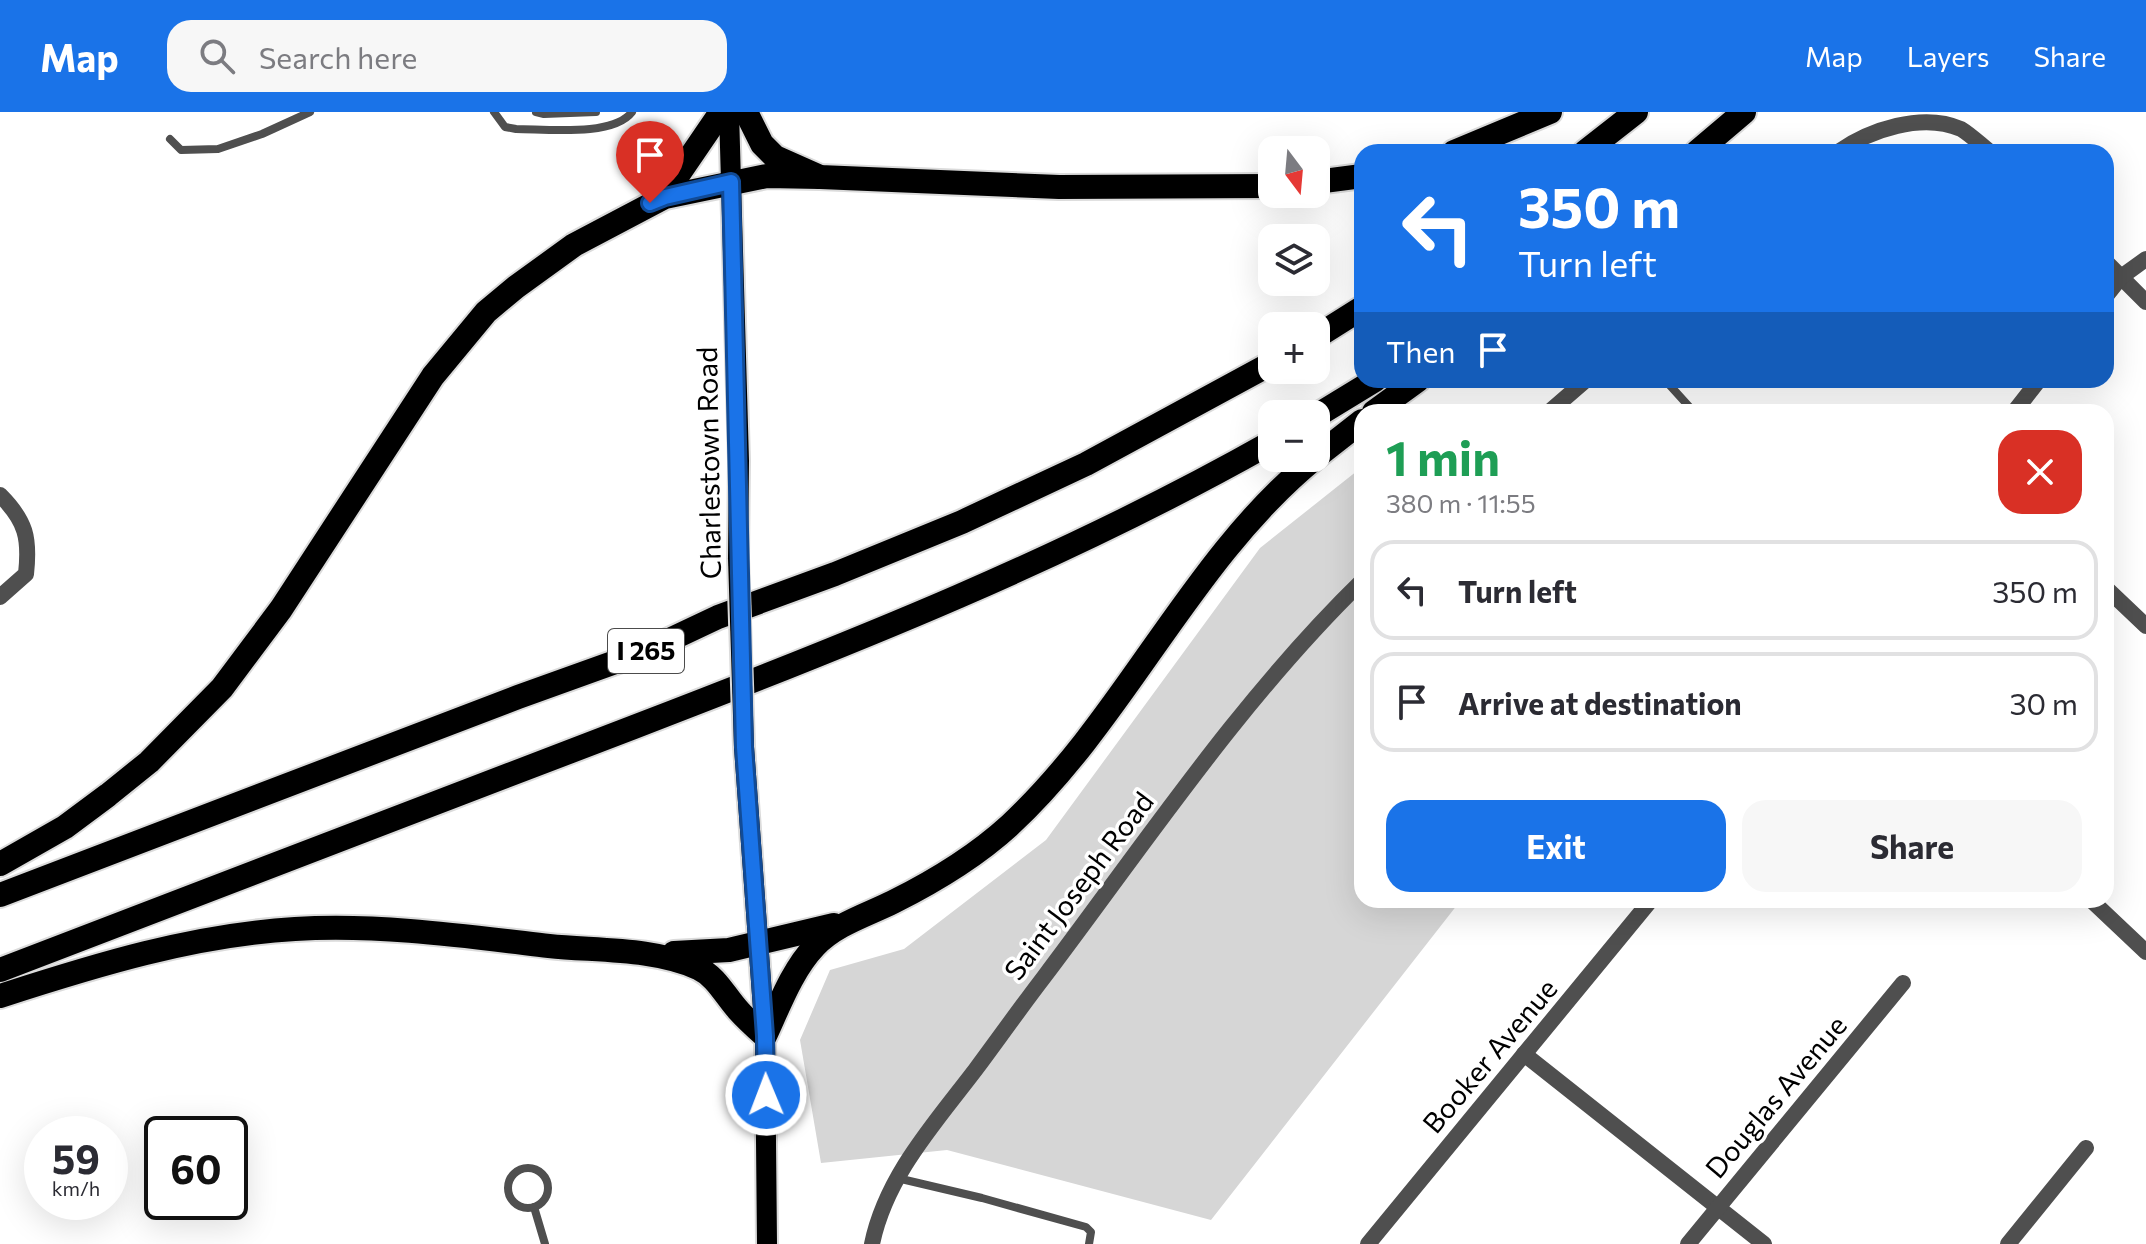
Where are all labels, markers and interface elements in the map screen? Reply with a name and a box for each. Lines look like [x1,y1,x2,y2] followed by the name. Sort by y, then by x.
[167,20,727,92] search box
[40,33,119,80] text: Map
[195,34,239,78] icon: search
[259,38,417,75] text: Search here
[1805,39,1863,73] text: Map
[1907,39,1989,73] text: Layers
[2033,39,2106,73] text: Share
[616,121,684,203] pin
[628,133,672,177] icon: arrive
[1258,136,1330,208] north arrow
[1258,136,1330,472] map controls
[1518,171,1680,240] text: 350 m
[1386,176,1490,280] icon: left
[1258,224,1330,296] button: layers
[1518,240,1657,284] text: Turn left
[1258,312,1330,384] button: +
[1471,328,1515,372] icon: arrive
[1386,332,1455,369] text: Then
[689,347,727,579] street label: Charlestown Road
[1258,400,1330,472] button: −
[1386,427,1500,486] text: 1 min
[1998,430,2082,514] button: close
[1386,487,1536,518] text: 380 m · 11:55
[1390,568,1434,612] icon: left
[1458,572,1577,609] text: Turn left
[1992,572,2078,609] text: 350 m
[608,629,684,673] road number: I 265
[1390,680,1434,724] icon: arrive
[1458,684,1742,721] text: Arrive at destination
[2009,684,2078,721] text: 30 m
[996,785,1160,986] street label: Saint Joseph Road
[1386,800,1726,892] button: Exit
[1742,800,2082,892] button: Share
[1415,971,1564,1139] street label: Booker Avenue
[1697,1008,1853,1184] street label: Douglas Avenue
[724,1053,808,1137] position arrow
[144,1116,248,1220] speed limit sign: 60
[52,1133,100,1182] text: 59
[52,1176,100,1200] text: km/h

